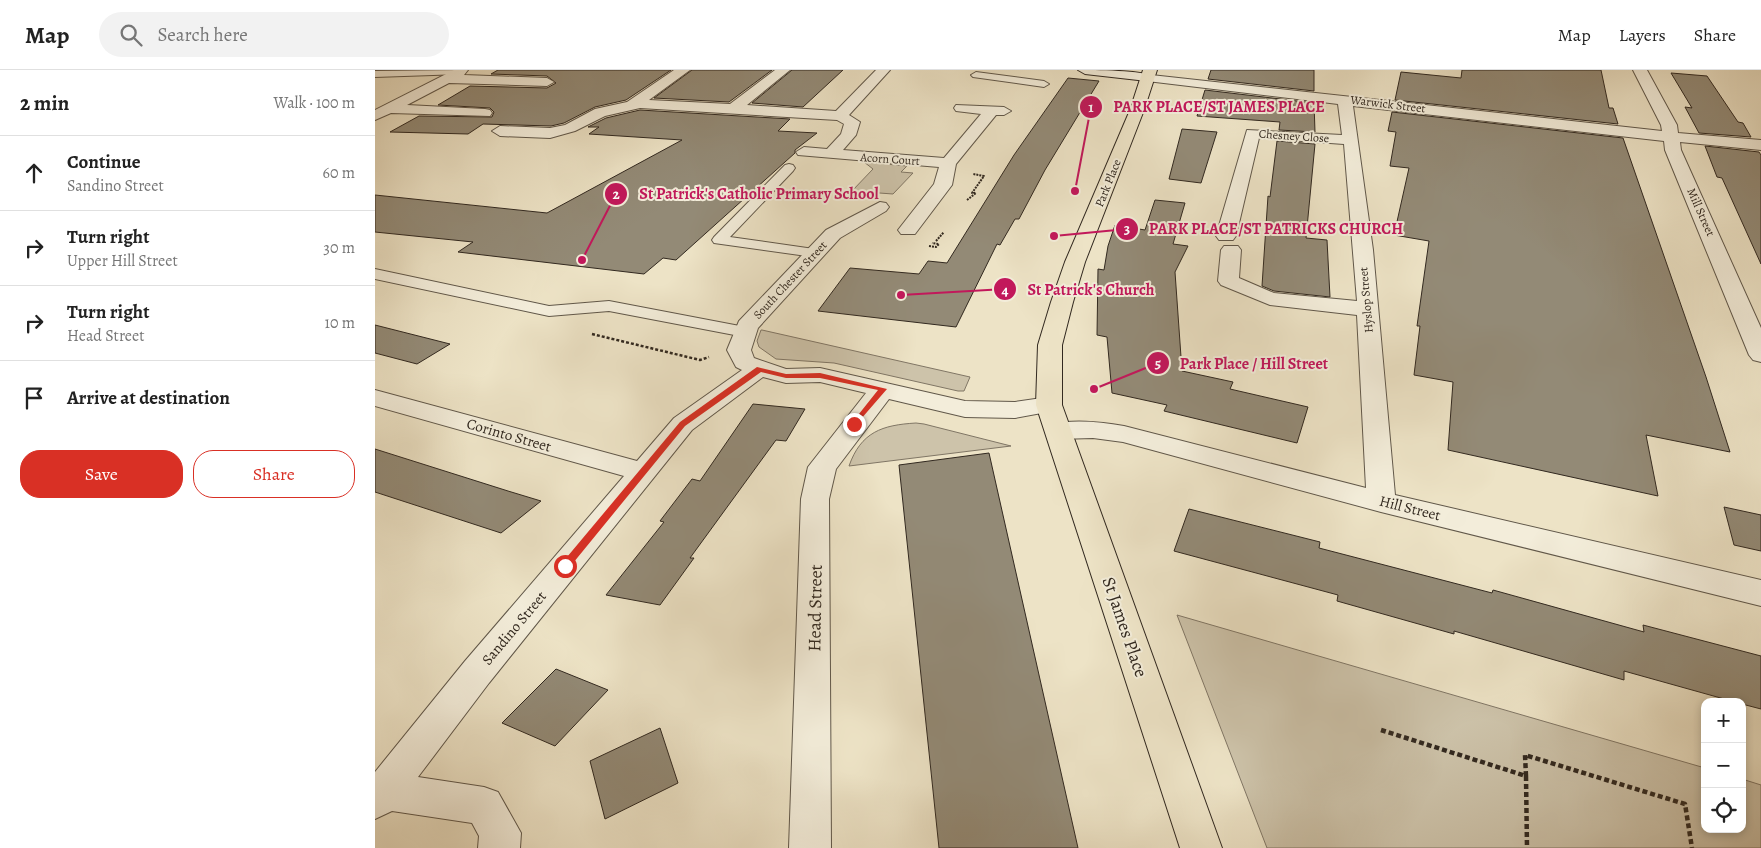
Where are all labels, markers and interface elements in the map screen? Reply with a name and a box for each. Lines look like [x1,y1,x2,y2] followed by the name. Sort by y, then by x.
[99,12,449,57] search box
[25,19,69,51] text: Map
[117,21,145,49] icon: search
[157,22,248,48] text: Search here
[1558,23,1591,47] text: Map
[1619,23,1666,47] text: Layers
[1694,23,1736,47] text: Share
[20,89,69,117] text: 2 min
[1078,91,1335,122] callout: PARK PLACE/ST JAMES PLACE
[1349,91,1426,117] street label: Warwick Street
[274,92,355,114] text: Walk · 100 m
[1113,96,1325,118] text: PARK PLACE/ST JAMES PLACE
[1088,97,1094,117] text: 1
[1258,126,1330,146] street label: Chesney Close
[67,149,141,175] text: Continue
[859,149,920,169] street label: Acorn Court
[1091,157,1125,209] street label: Park Place
[20,159,48,187] icon: ahead
[323,162,355,184] text: 60 m
[67,175,164,197] text: Sandino Street
[604,178,888,209] callout: St Patrick's Catholic Primary School
[639,183,879,205] text: St Patrick's Catholic Primary School
[612,184,620,204] text: 2
[1683,185,1719,239] street label: Mill Street
[1114,213,1413,244] callout: PARK PLACE/ST PATRICKS CHURCH
[1149,218,1403,240] text: PARK PLACE/ST PATRICKS CHURCH
[1124,219,1130,239] text: 3
[67,224,149,250] text: Turn right
[20,234,48,262] icon: right
[323,237,355,259] text: 30 m
[750,237,830,322] street label: South Chester Street
[67,250,178,272] text: Upper Hill Street
[1355,266,1377,334] street label: Hyslop Street
[993,274,1165,305] callout: St Patrick's Church
[1027,279,1155,301] text: St Patrick's Church
[1001,280,1009,300] text: 4
[67,299,149,325] text: Turn right
[20,309,48,337] icon: right
[325,312,355,334] text: 10 m
[67,325,144,347] text: Head Street
[1145,347,1338,378] callout: Park Place / Hill Street
[1155,353,1161,373] text: 5
[1180,353,1329,375] text: Park Place / Hill Street
[20,384,48,412] icon: arrive
[67,385,230,411] text: Arrive at destination
[464,413,554,457] street label: Corinto Street
[843,413,866,436] route end
[20,450,183,498] button: Save
[193,450,355,498] button: Share
[1377,491,1443,525] street label: Hill Street
[554,555,577,578] route start
[802,564,828,652] street label: Head Street
[1097,574,1153,680] street label: St James Place
[477,587,551,669] street label: Sandino Street
[1701,698,1746,833] map controls
[1701,698,1746,743] button: +
[1701,743,1746,788] button: −
[1701,788,1746,833] button: locate

